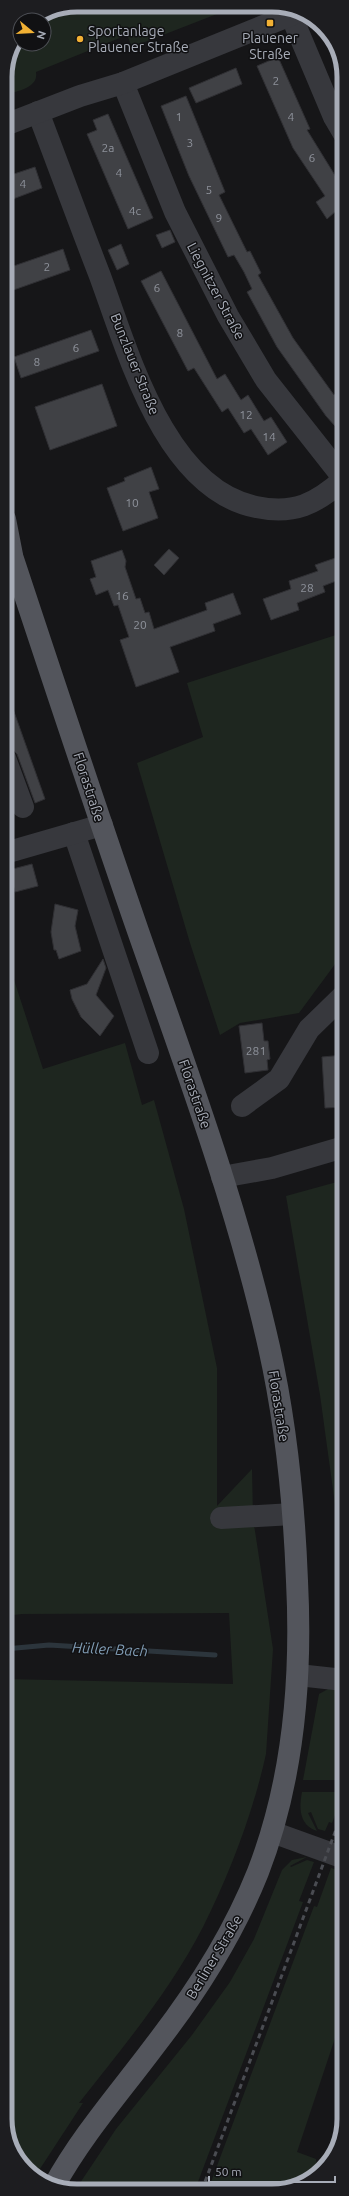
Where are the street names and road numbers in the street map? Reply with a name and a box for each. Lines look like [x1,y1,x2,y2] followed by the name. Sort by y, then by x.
[184,240,248,342] street label: Liegnitzer Straße
[107,311,163,417] street label: Bunzlauer Straße
[70,750,108,824] street label: Florastraße
[176,1057,214,1131] street label: Florastraße
[265,1369,293,1443] street label: Florastraße
[183,1912,245,2002] street label: Berliner Straße

